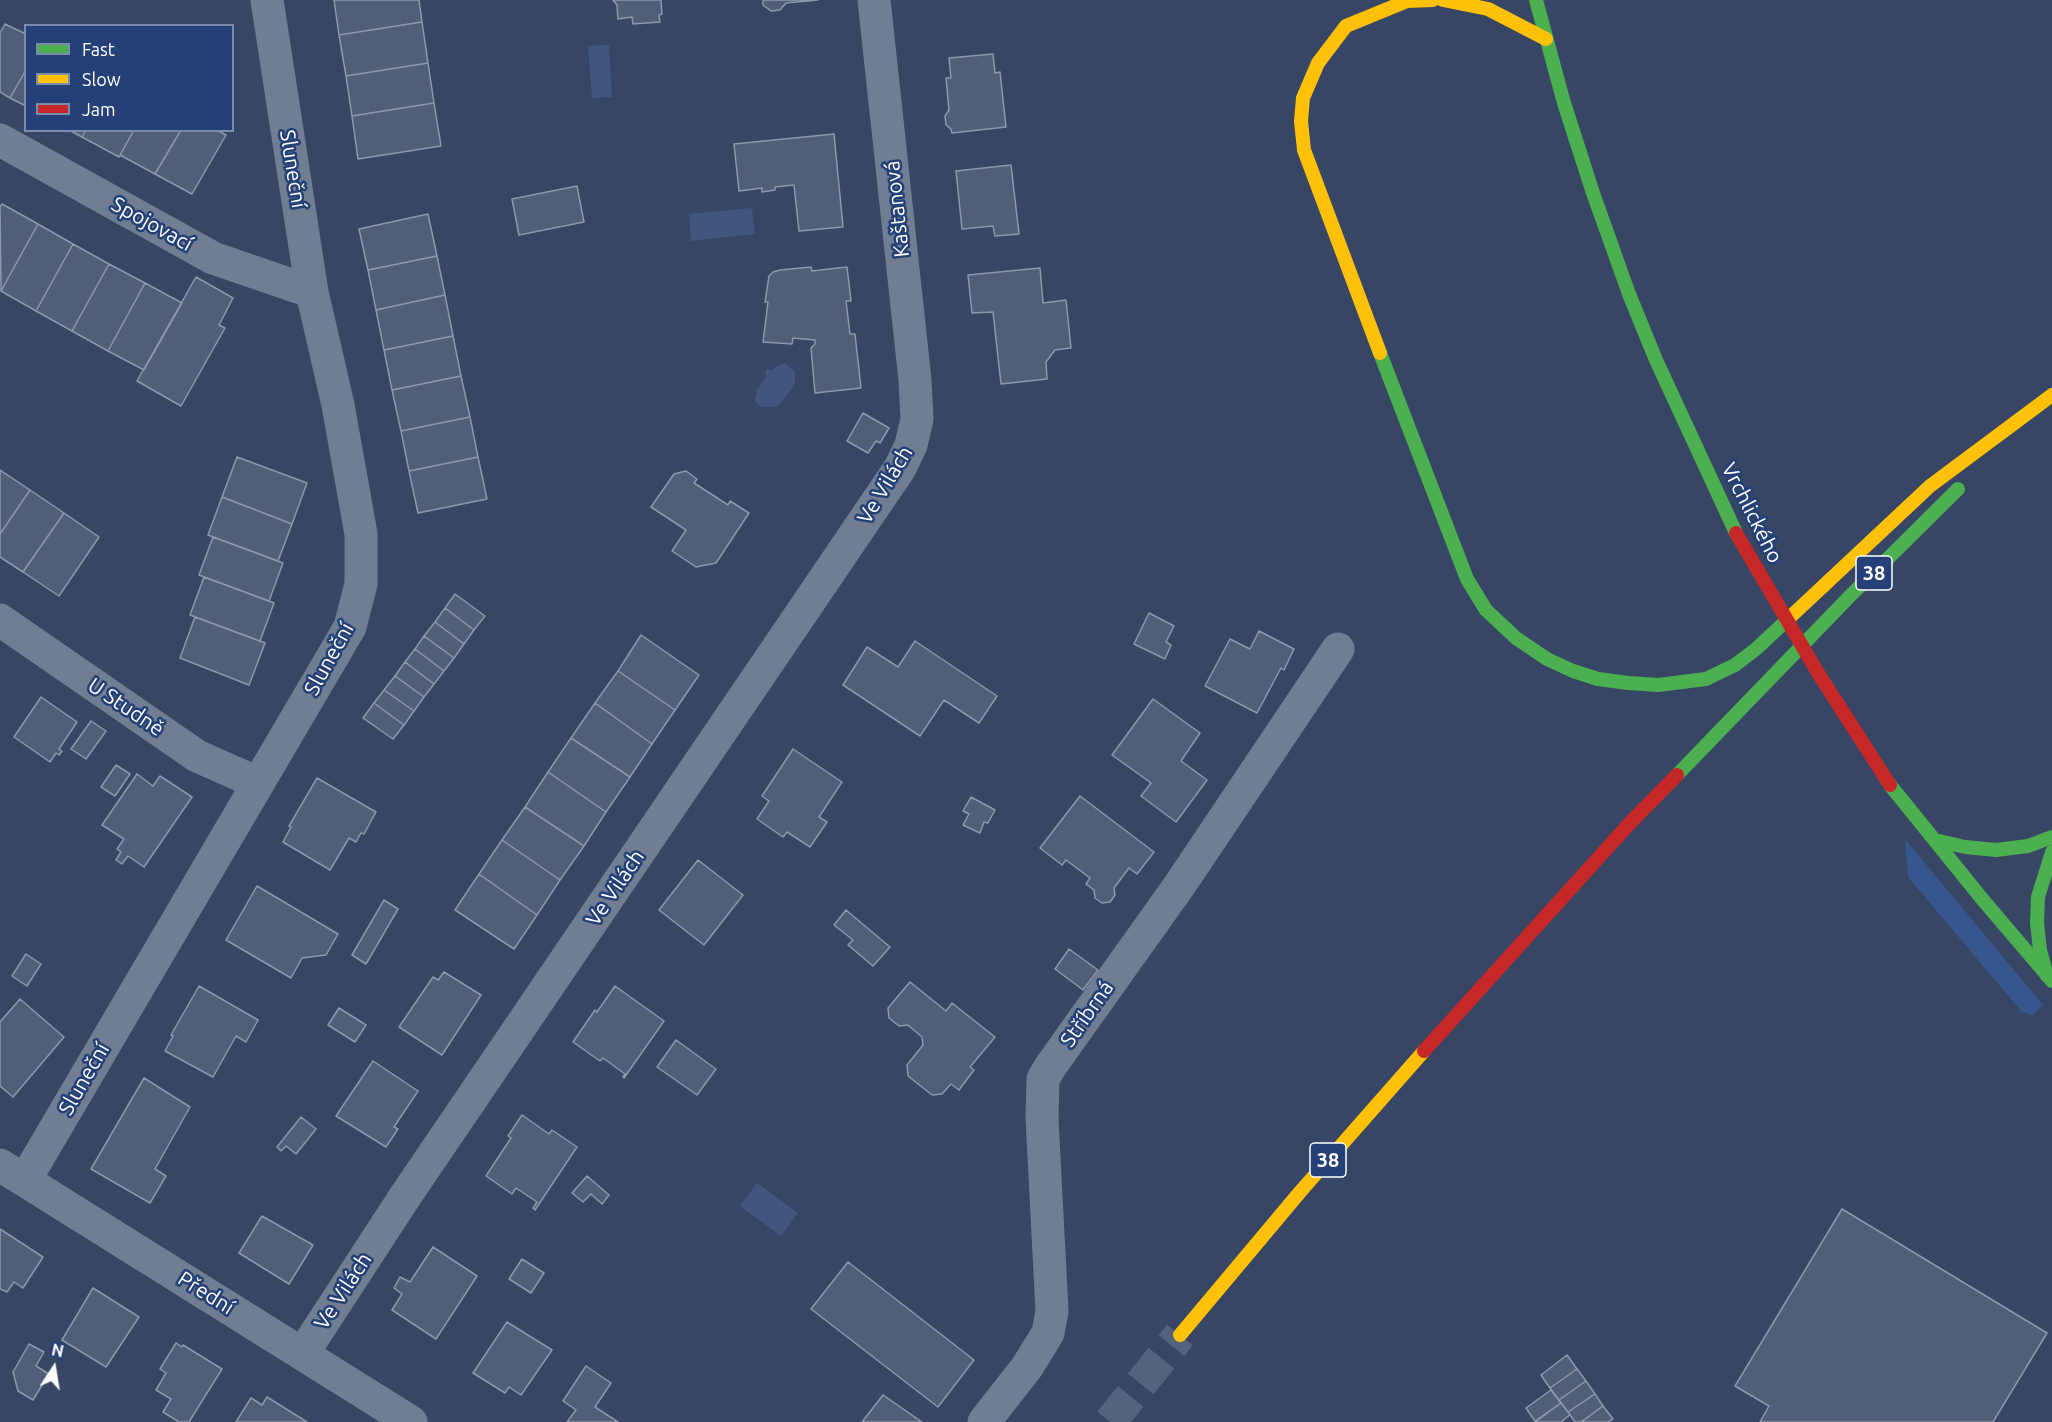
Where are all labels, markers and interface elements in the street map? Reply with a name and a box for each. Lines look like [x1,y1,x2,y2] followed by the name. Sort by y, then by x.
[24,24,234,132] legend
[82,39,115,59] text: Fast
[82,69,121,89] text: Slow
[82,99,116,119] text: Jam
[274,128,312,210] street label: Sluneční
[879,159,915,259] street label: Kaštanová
[107,191,197,257] street label: Spojovací
[852,442,918,528] street label: Ve Vilách
[1716,459,1788,567] street label: Vrchlického
[1856,556,1892,590] road number: 38
[299,618,359,700] street label: Sluneční
[83,672,169,742] street label: U Studně
[580,845,650,931] street label: Ve Vilách
[1055,976,1119,1052] street label: Stříbrná
[53,1039,115,1119] street label: Sluneční
[1310,1143,1346,1177] road number: 38
[309,1248,377,1334] street label: Ve Vilách
[173,1266,239,1320] street label: Přední
[24,1338,84,1398] north arrow
[50,1340,65,1360] text: N

